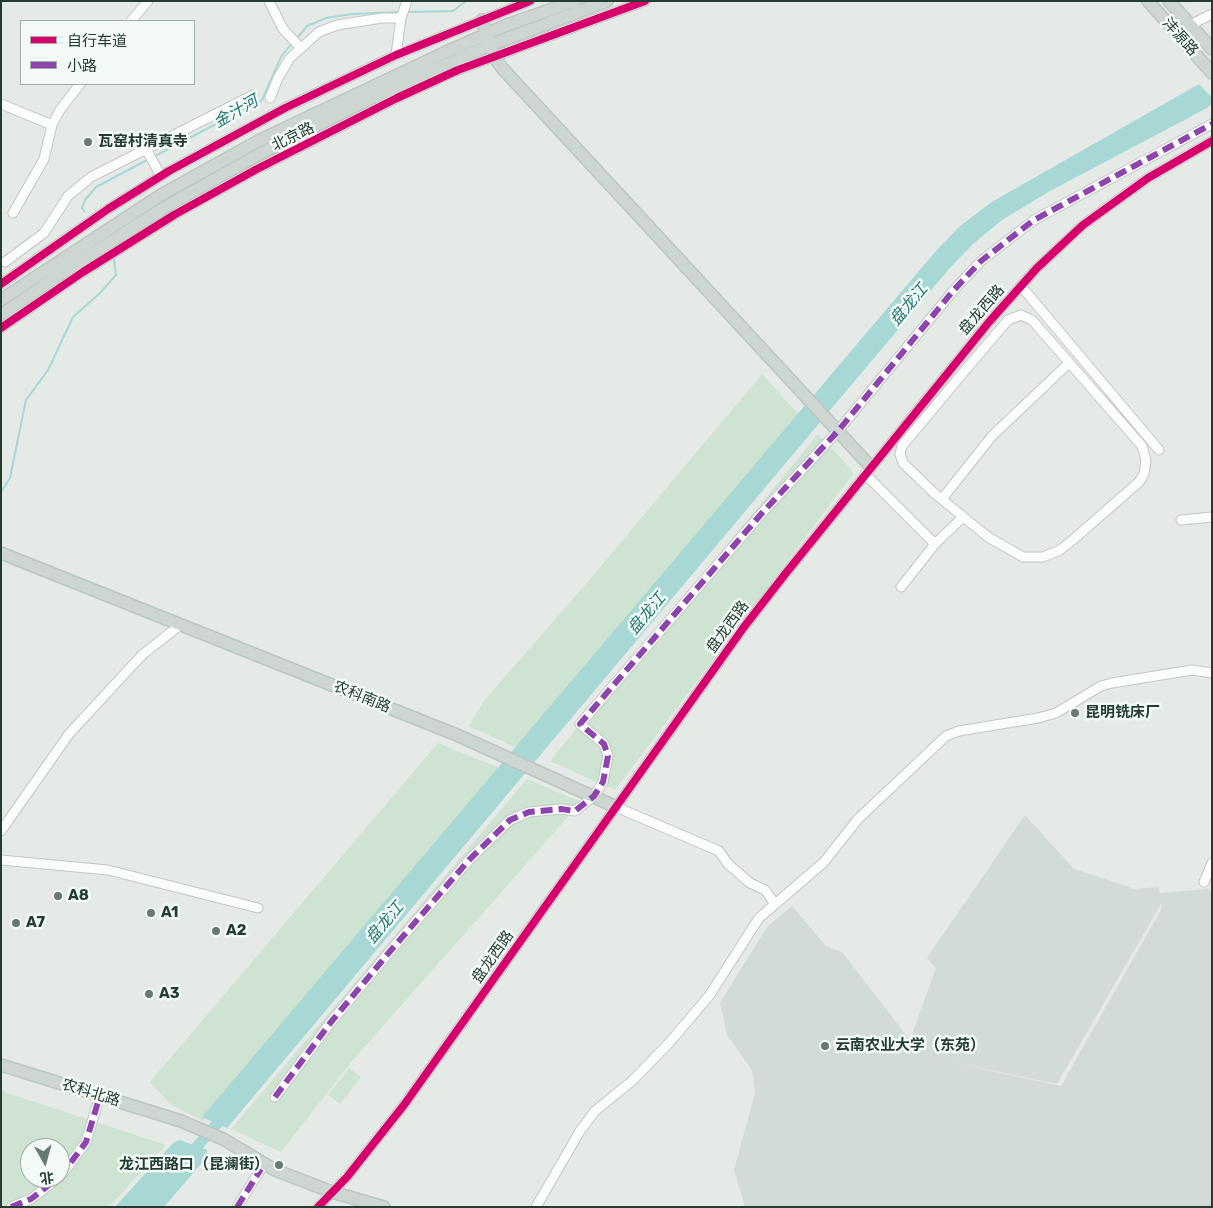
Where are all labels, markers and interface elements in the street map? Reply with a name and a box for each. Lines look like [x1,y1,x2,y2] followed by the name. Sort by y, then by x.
[1158,14,1202,60] street label: 沣源路
[20,20,195,85] legend
[67,32,127,50] text: 自行车道
[67,57,97,75] text: 小路
[210,92,262,132] water label: 金汁河
[269,119,317,155] street label: 北京路
[98,133,188,151] place label: 瓦窑村清真寺
[82,136,94,148] marker: 瓦窑村清真寺
[886,280,932,330] water label: 盘龙江
[956,281,1008,339] street label: 盘龙西路
[624,589,670,639] water label: 盘龙江
[703,597,753,657] street label: 盘龙西路
[331,677,393,717] street label: 农科南路
[1085,704,1160,722] place label: 昆明铣床厂
[1069,707,1081,719] marker: 昆明铣床厂
[68,887,89,905] place label: A8
[52,890,64,902] marker: A8
[362,898,408,948] water label: 盘龙江
[161,904,179,922] place label: A1
[145,907,157,919] marker: A1
[26,914,45,932] place label: A7
[10,917,22,929] marker: A7
[226,922,246,940] place label: A2
[210,925,222,937] marker: A2
[468,927,518,987] street label: 盘龙西路
[159,985,180,1003] place label: A3
[143,988,155,1000] marker: A3
[835,1037,985,1055] place label: 云南农业大学（东苑）
[819,1040,831,1052] marker: 云南农业大学（东苑）
[60,1076,122,1110] street label: 农科北路
[20,1138,70,1188] north arrow
[119,1156,269,1174] place label: 龙江西路口（昆澜街）
[273,1159,285,1171] marker: 龙江西路口（昆澜街）
[39,1168,55,1187] text: 北

